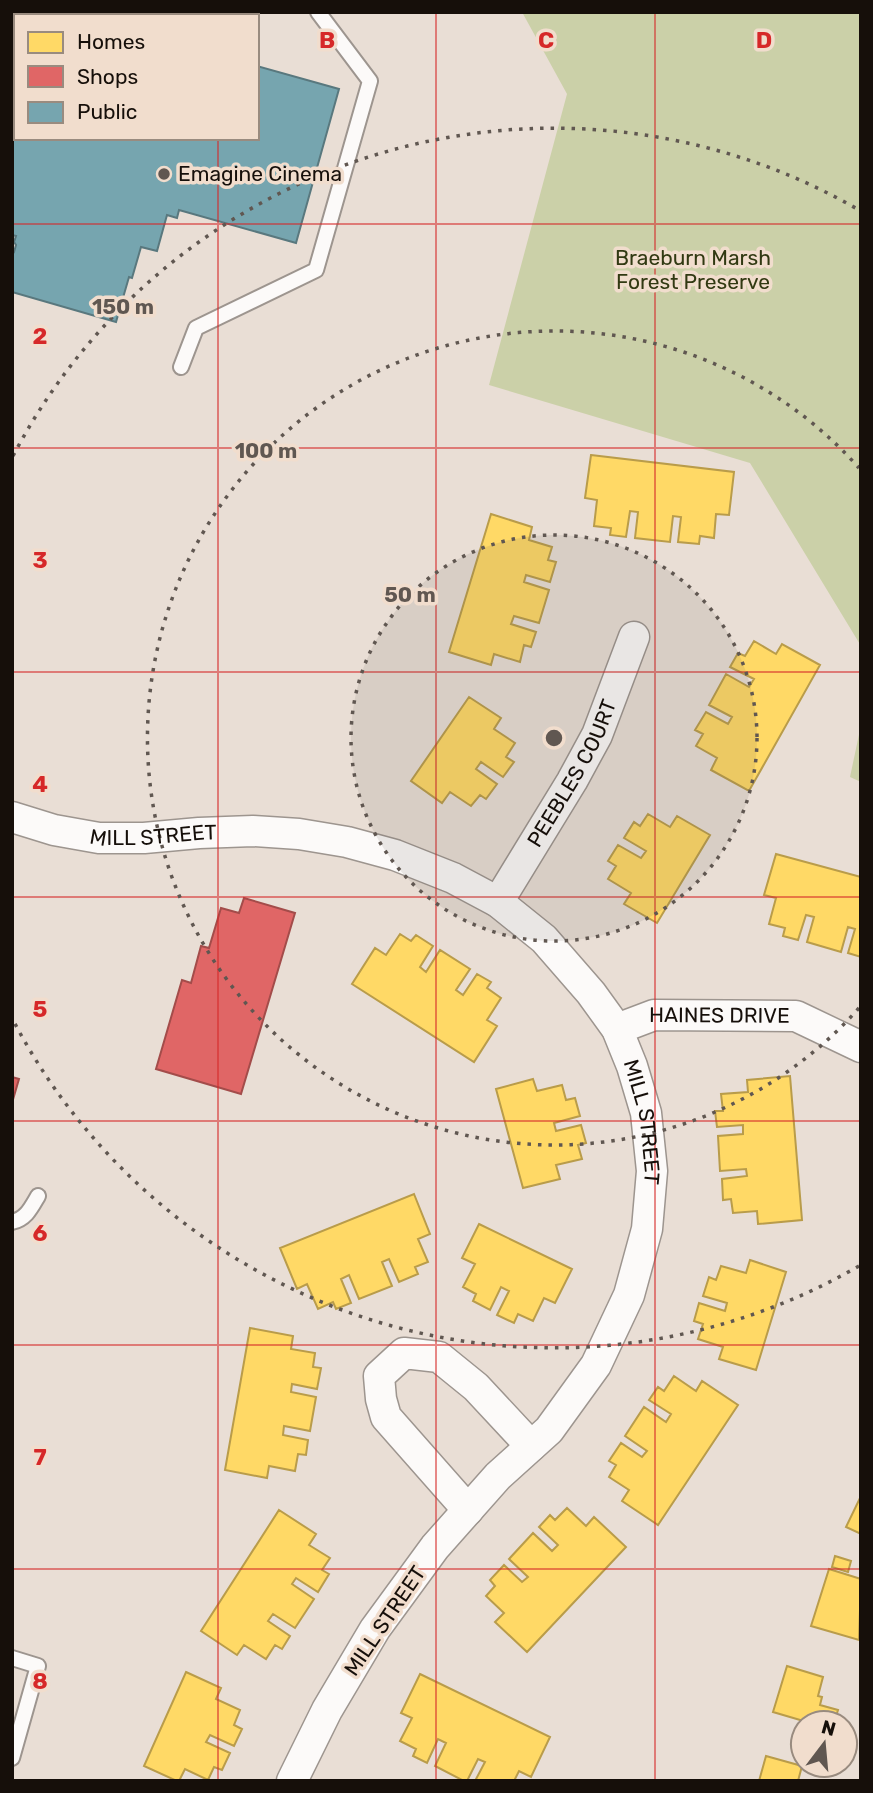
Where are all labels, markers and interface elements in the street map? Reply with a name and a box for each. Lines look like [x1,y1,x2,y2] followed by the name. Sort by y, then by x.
[14,14,259,140] legend
[319,26,335,54] text: B
[538,26,554,54] text: C
[756,26,772,54] text: D
[77,29,145,54] text: Homes
[77,64,138,89] text: Shops
[77,99,137,124] text: Public
[178,161,342,186] place label: Emagine Cinema
[156,166,172,182] marker: Emagine Cinema
[615,245,771,294] park label: Braeburn Marsh Forest Preserve
[92,294,154,319] text: 150 m
[33,322,47,350] text: 2
[235,438,297,463] text: 100 m
[32,546,48,574] text: 3
[384,582,436,607] text: 50 m
[522,696,621,851] street label: PEEBLES COURT
[542,726,566,750] centre of rings
[32,770,48,798] text: 4
[88,819,217,851] street label: MILL STREET
[33,995,48,1023] text: 5
[649,1002,790,1028] street label: HAINES DRIVE
[619,1056,665,1186] street label: MILL STREET
[33,1219,48,1247] text: 6
[33,1443,47,1471] text: 7
[339,1561,430,1680] street label: MILL STREET
[32,1667,48,1695] text: 8
[789,1709,859,1779] north arrow
[819,1715,838,1741] text: N

